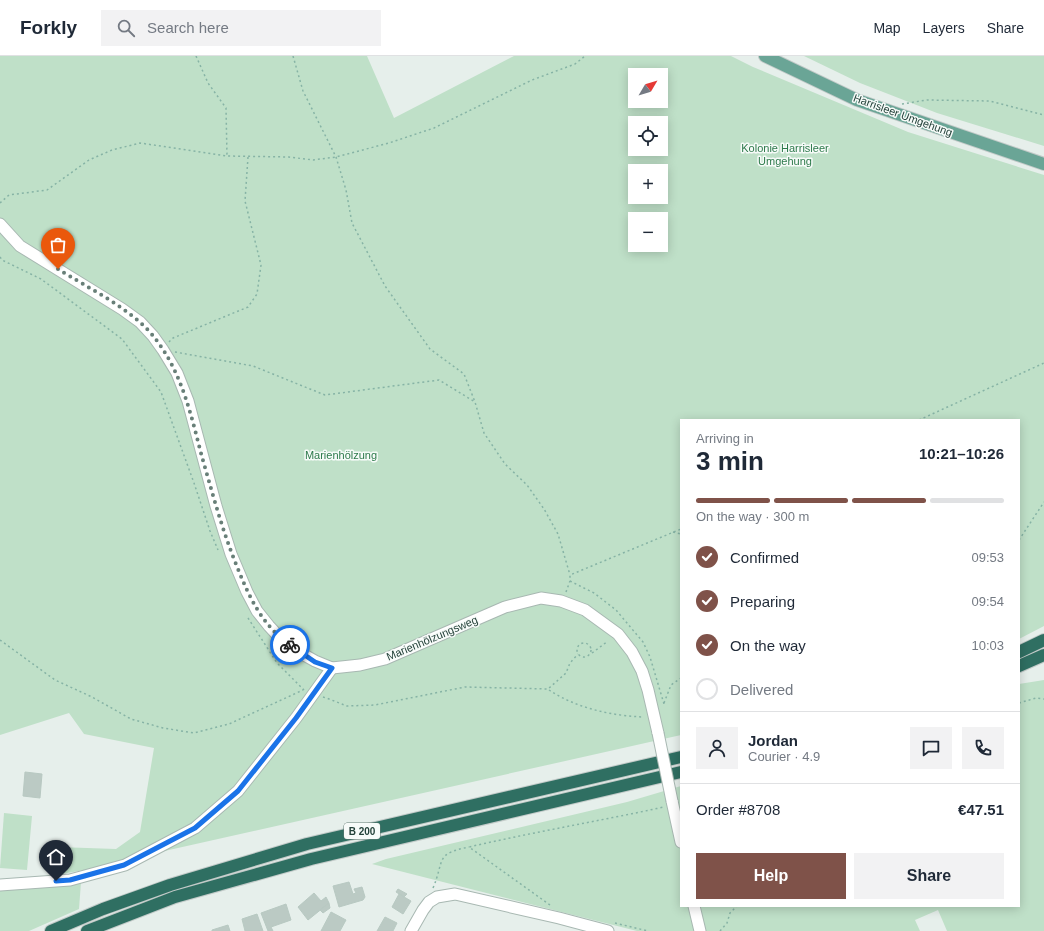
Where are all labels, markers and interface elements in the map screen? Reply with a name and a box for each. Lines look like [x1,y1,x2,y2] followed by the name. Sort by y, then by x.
[101,10,381,46] search box
[20,17,77,38] text: Forkly
[115,17,137,39] icon: search
[147,19,229,36] text: Search here
[873,20,901,36] text: Map
[923,20,965,36] text: Layers
[987,20,1024,36] text: Share
[628,68,668,108] north arrow
[628,68,668,252] map controls
[852,91,954,139] street label: Harrisleer Umgehung
[628,116,668,156] button: locate
[741,142,829,167] park label: Kolonie Harrisleer Umgehung
[628,164,668,204] button: +
[628,212,668,252] button: −
[41,228,75,269] pin
[47,234,69,256] icon: bag
[696,431,754,446] text: Arriving in
[919,445,1004,462] text: 10:21–10:26
[696,446,764,476] text: 3 min
[305,449,377,461] park label: Marienhölzung
[696,509,809,524] text: On the way · 300 m
[696,546,718,568] icon: check
[730,549,799,566] text: Confirmed
[971,550,1004,565] text: 09:53
[696,590,718,612] icon: check
[730,593,795,610] text: Preparing
[971,594,1004,609] text: 09:54
[385,613,479,663] street label: Marienhölzungsweg
[270,625,310,665] courier
[279,634,301,656] icon: bike
[696,634,718,656] icon: check
[730,637,806,654] text: On the way
[971,638,1004,653] text: 10:03
[730,681,793,698] text: Delivered
[696,727,738,769] button: person
[910,727,952,769] button: chat
[962,727,1004,769] button: phone
[748,732,798,749] text: Jordan
[748,749,820,764] text: Courier · 4.9
[696,801,780,818] text: Order #8708
[958,801,1004,818] text: €47.51
[344,823,380,839] road number: B 200
[39,840,73,881] pin
[45,846,67,868] icon: home
[696,853,846,899] button: Help
[854,853,1004,899] button: Share

